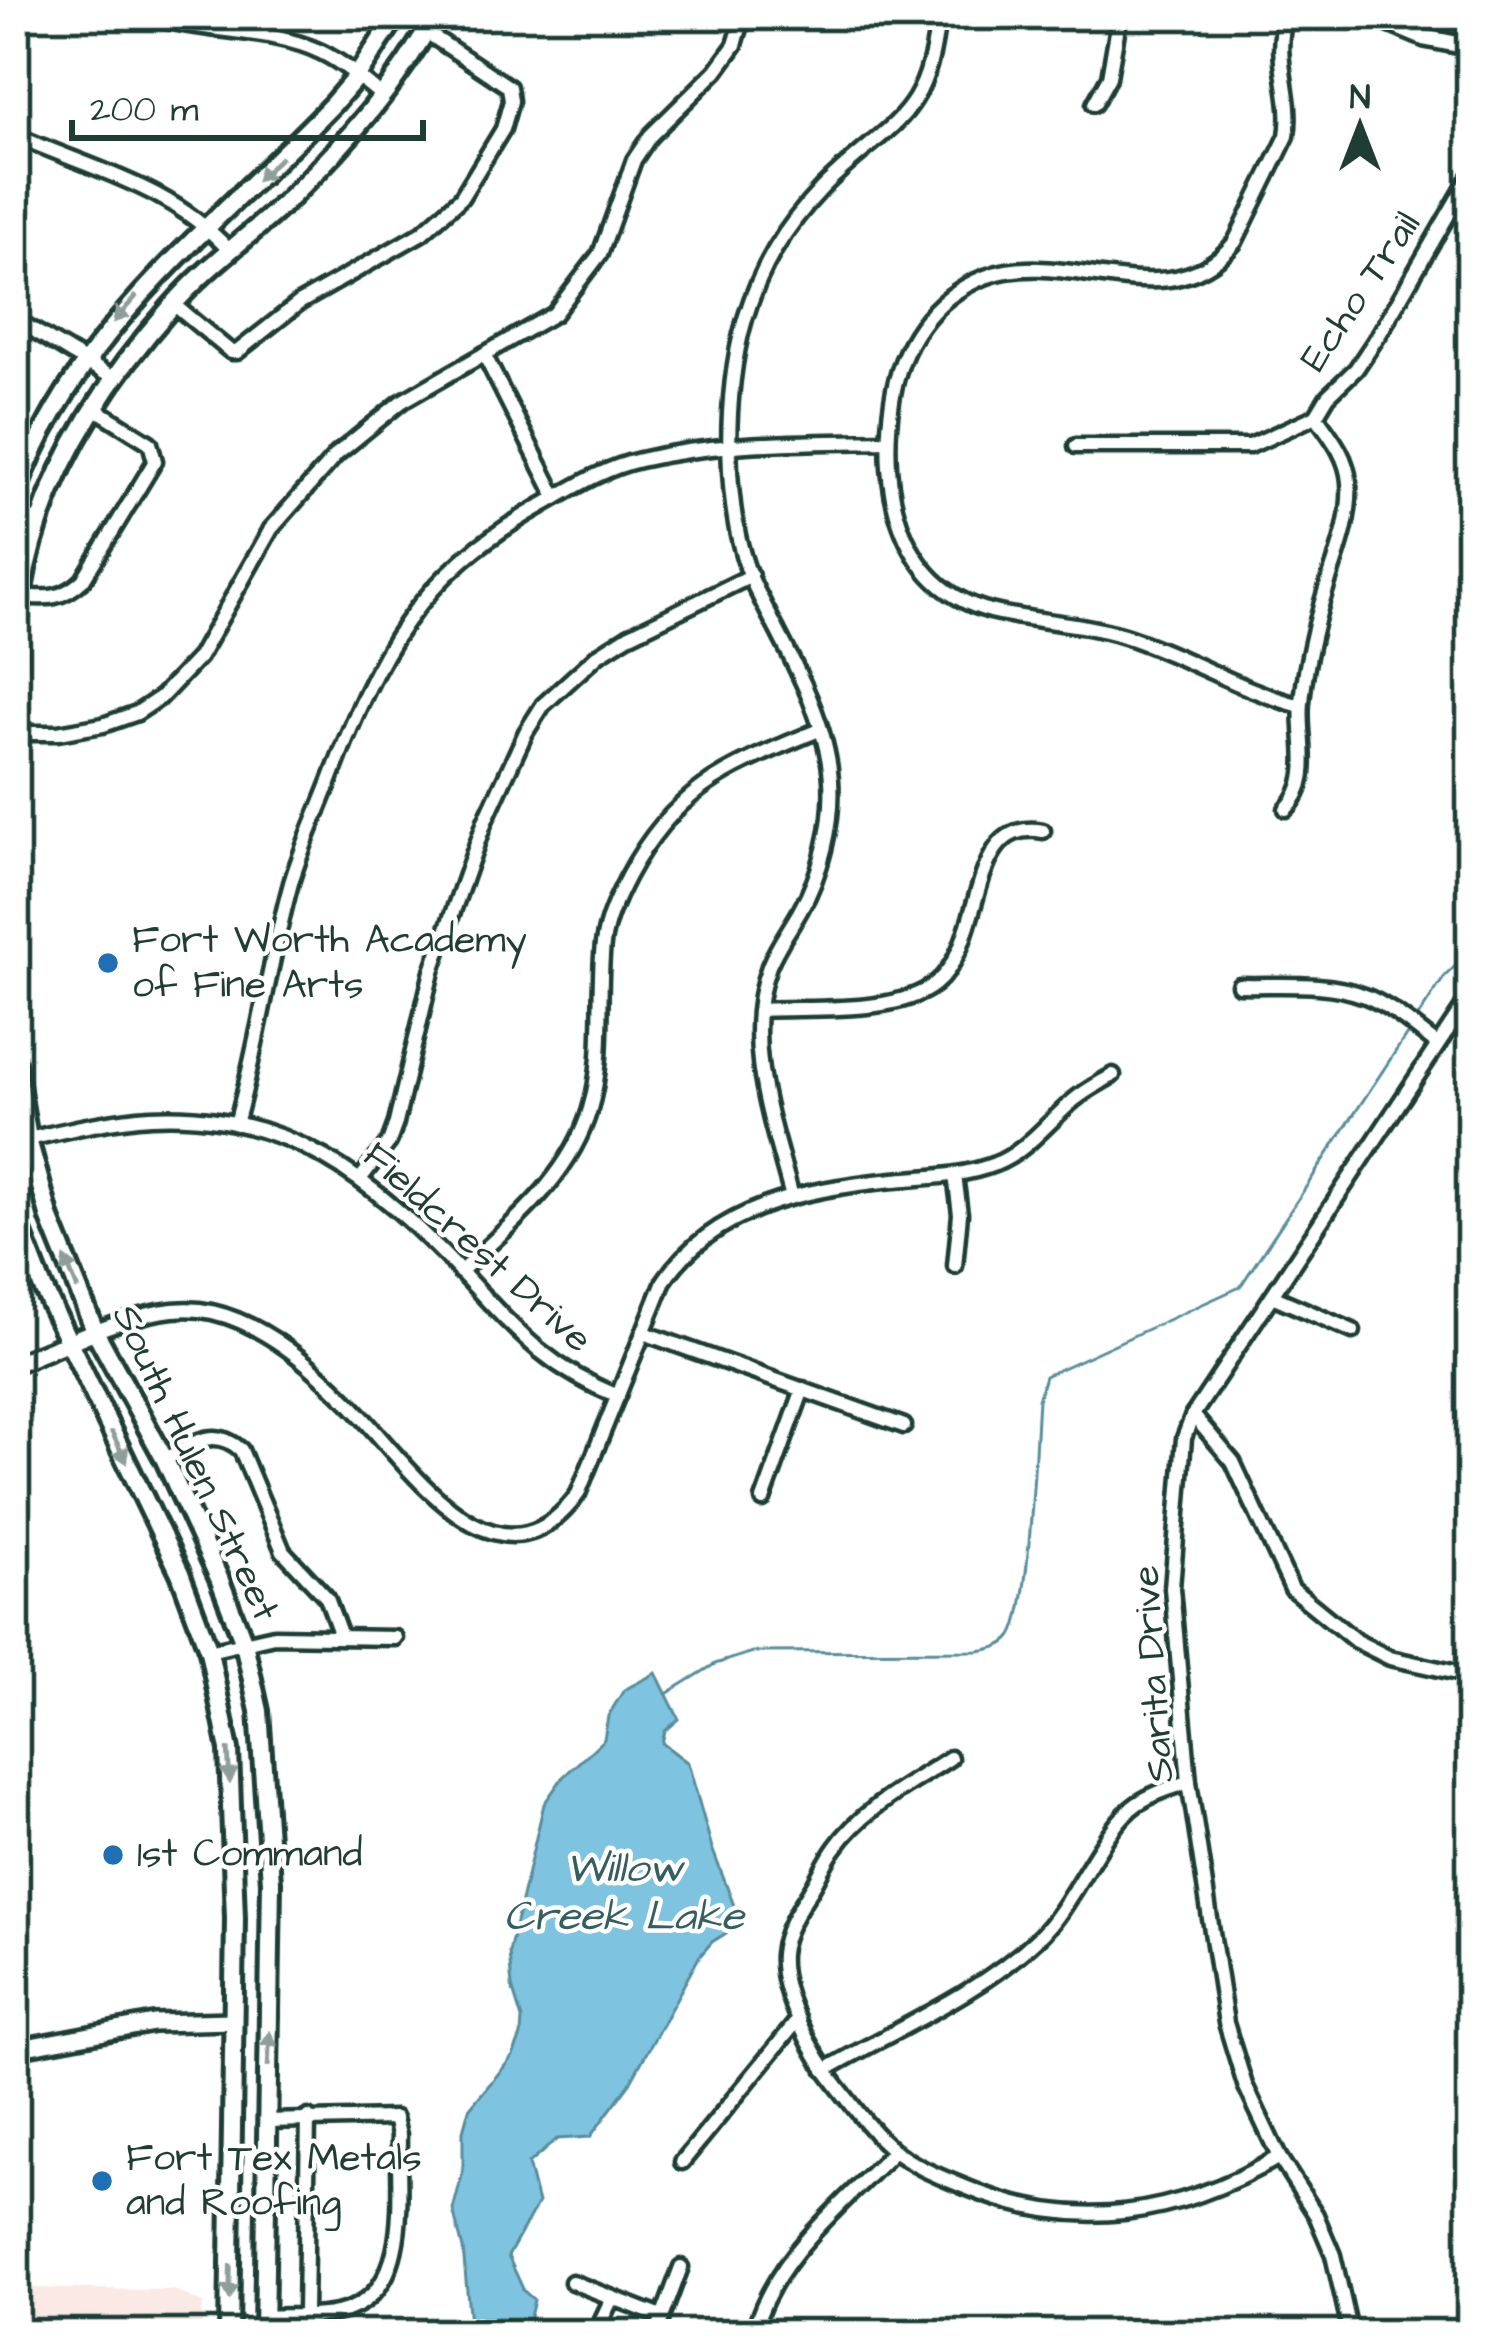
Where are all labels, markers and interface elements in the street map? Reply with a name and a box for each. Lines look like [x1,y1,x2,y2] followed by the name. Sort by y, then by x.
[72,66,423,140] scale bar
[1300,66,1420,186] north arrow
[1350,75,1371,121] text: N
[90,84,198,135] text: 200 m
[255,154,284,182] one-way arrow
[1288,201,1434,383] street label: Echo Trail
[112,295,139,324] one-way arrow
[132,914,527,1013] place label: Fort Worth Academy of Fine Arts
[95,950,121,976] marker: Fort Worth Academy of Fine Arts
[350,1130,604,1366] street label: Fieldcrest Drive
[61,1254,80,1290] one-way arrow
[98,1296,292,1630] street label: South Hulen Street
[109,1430,129,1465] one-way arrow
[1119,1564,1189,1784] street label: Sarita Drive
[220,1748,239,1786] one-way arrow
[137,1828,363,1882] place label: 1st Command
[504,1840,746,1946] water label: Willow Creek Lake
[100,1842,126,1868] marker: 1st Command
[260,2030,279,2067] one-way arrow
[126,2132,422,2231] place label: Fort Tex Metals and Roofing
[89,2168,115,2194] marker: Fort Tex Metals and Roofing
[221,2264,240,2302] one-way arrow

